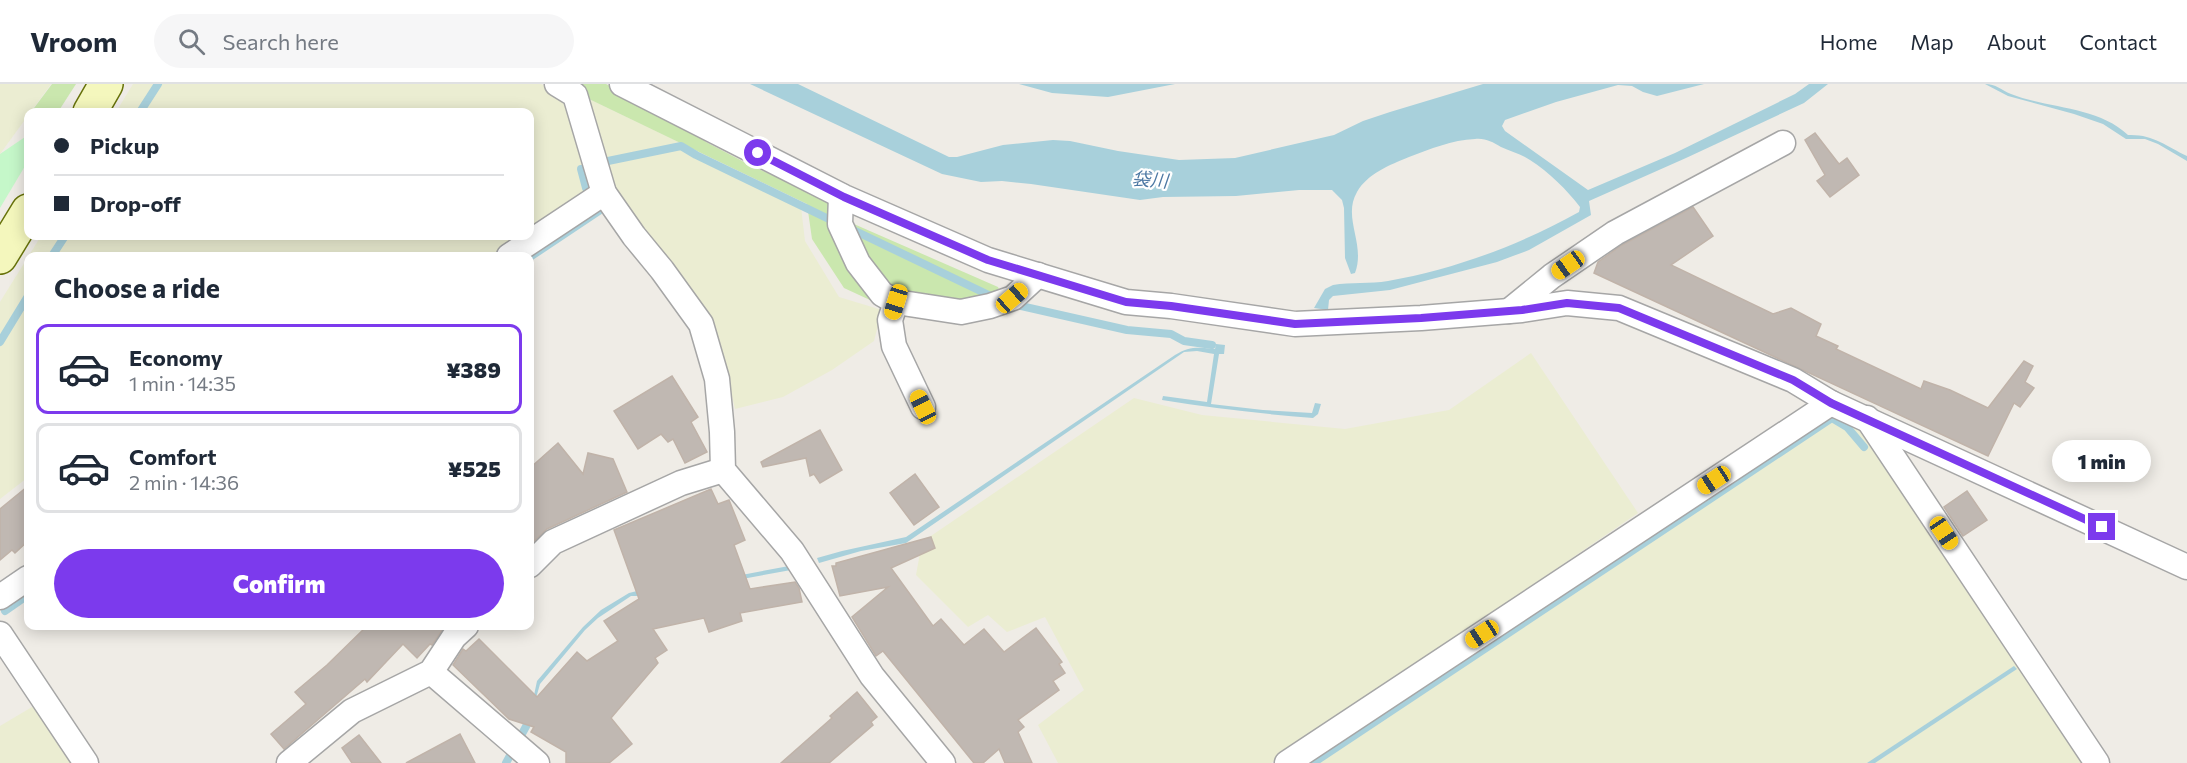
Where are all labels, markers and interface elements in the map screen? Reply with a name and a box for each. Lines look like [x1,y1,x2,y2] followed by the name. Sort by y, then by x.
[154,14,574,68] search box
[30,24,118,58] text: Vroom
[175,25,208,58] icon: search
[223,28,339,55] text: Search here
[1820,29,1877,54] text: Home
[1910,29,1954,54] text: Map
[1987,29,2046,54] text: About
[2079,29,2157,54] text: Contact
[90,132,159,159] text: Pickup
[744,139,771,166] route start
[1131,166,1171,192] water label: 袋川
[90,190,181,217] text: Drop-off
[1548,247,1588,283] car
[54,271,220,304] text: Choose a ride
[993,279,1031,317] car
[882,282,910,322] car
[57,342,111,396] icon: car
[129,344,223,371] text: Economy
[446,356,501,383] text: ¥389
[129,371,236,395] text: 1 min · 14:35
[907,387,939,427] car
[2052,440,2152,482] callout: 1 min
[57,441,111,495] icon: car
[129,443,217,470] text: Comfort
[2077,449,2126,473] text: 1 min
[448,455,501,482] text: ¥525
[1694,463,1734,497] car
[129,470,239,494] text: 2 min · 14:36
[1926,513,1962,553] car
[2088,513,2115,540] route end
[54,549,504,618] button: Confirm
[1462,617,1502,651] car

